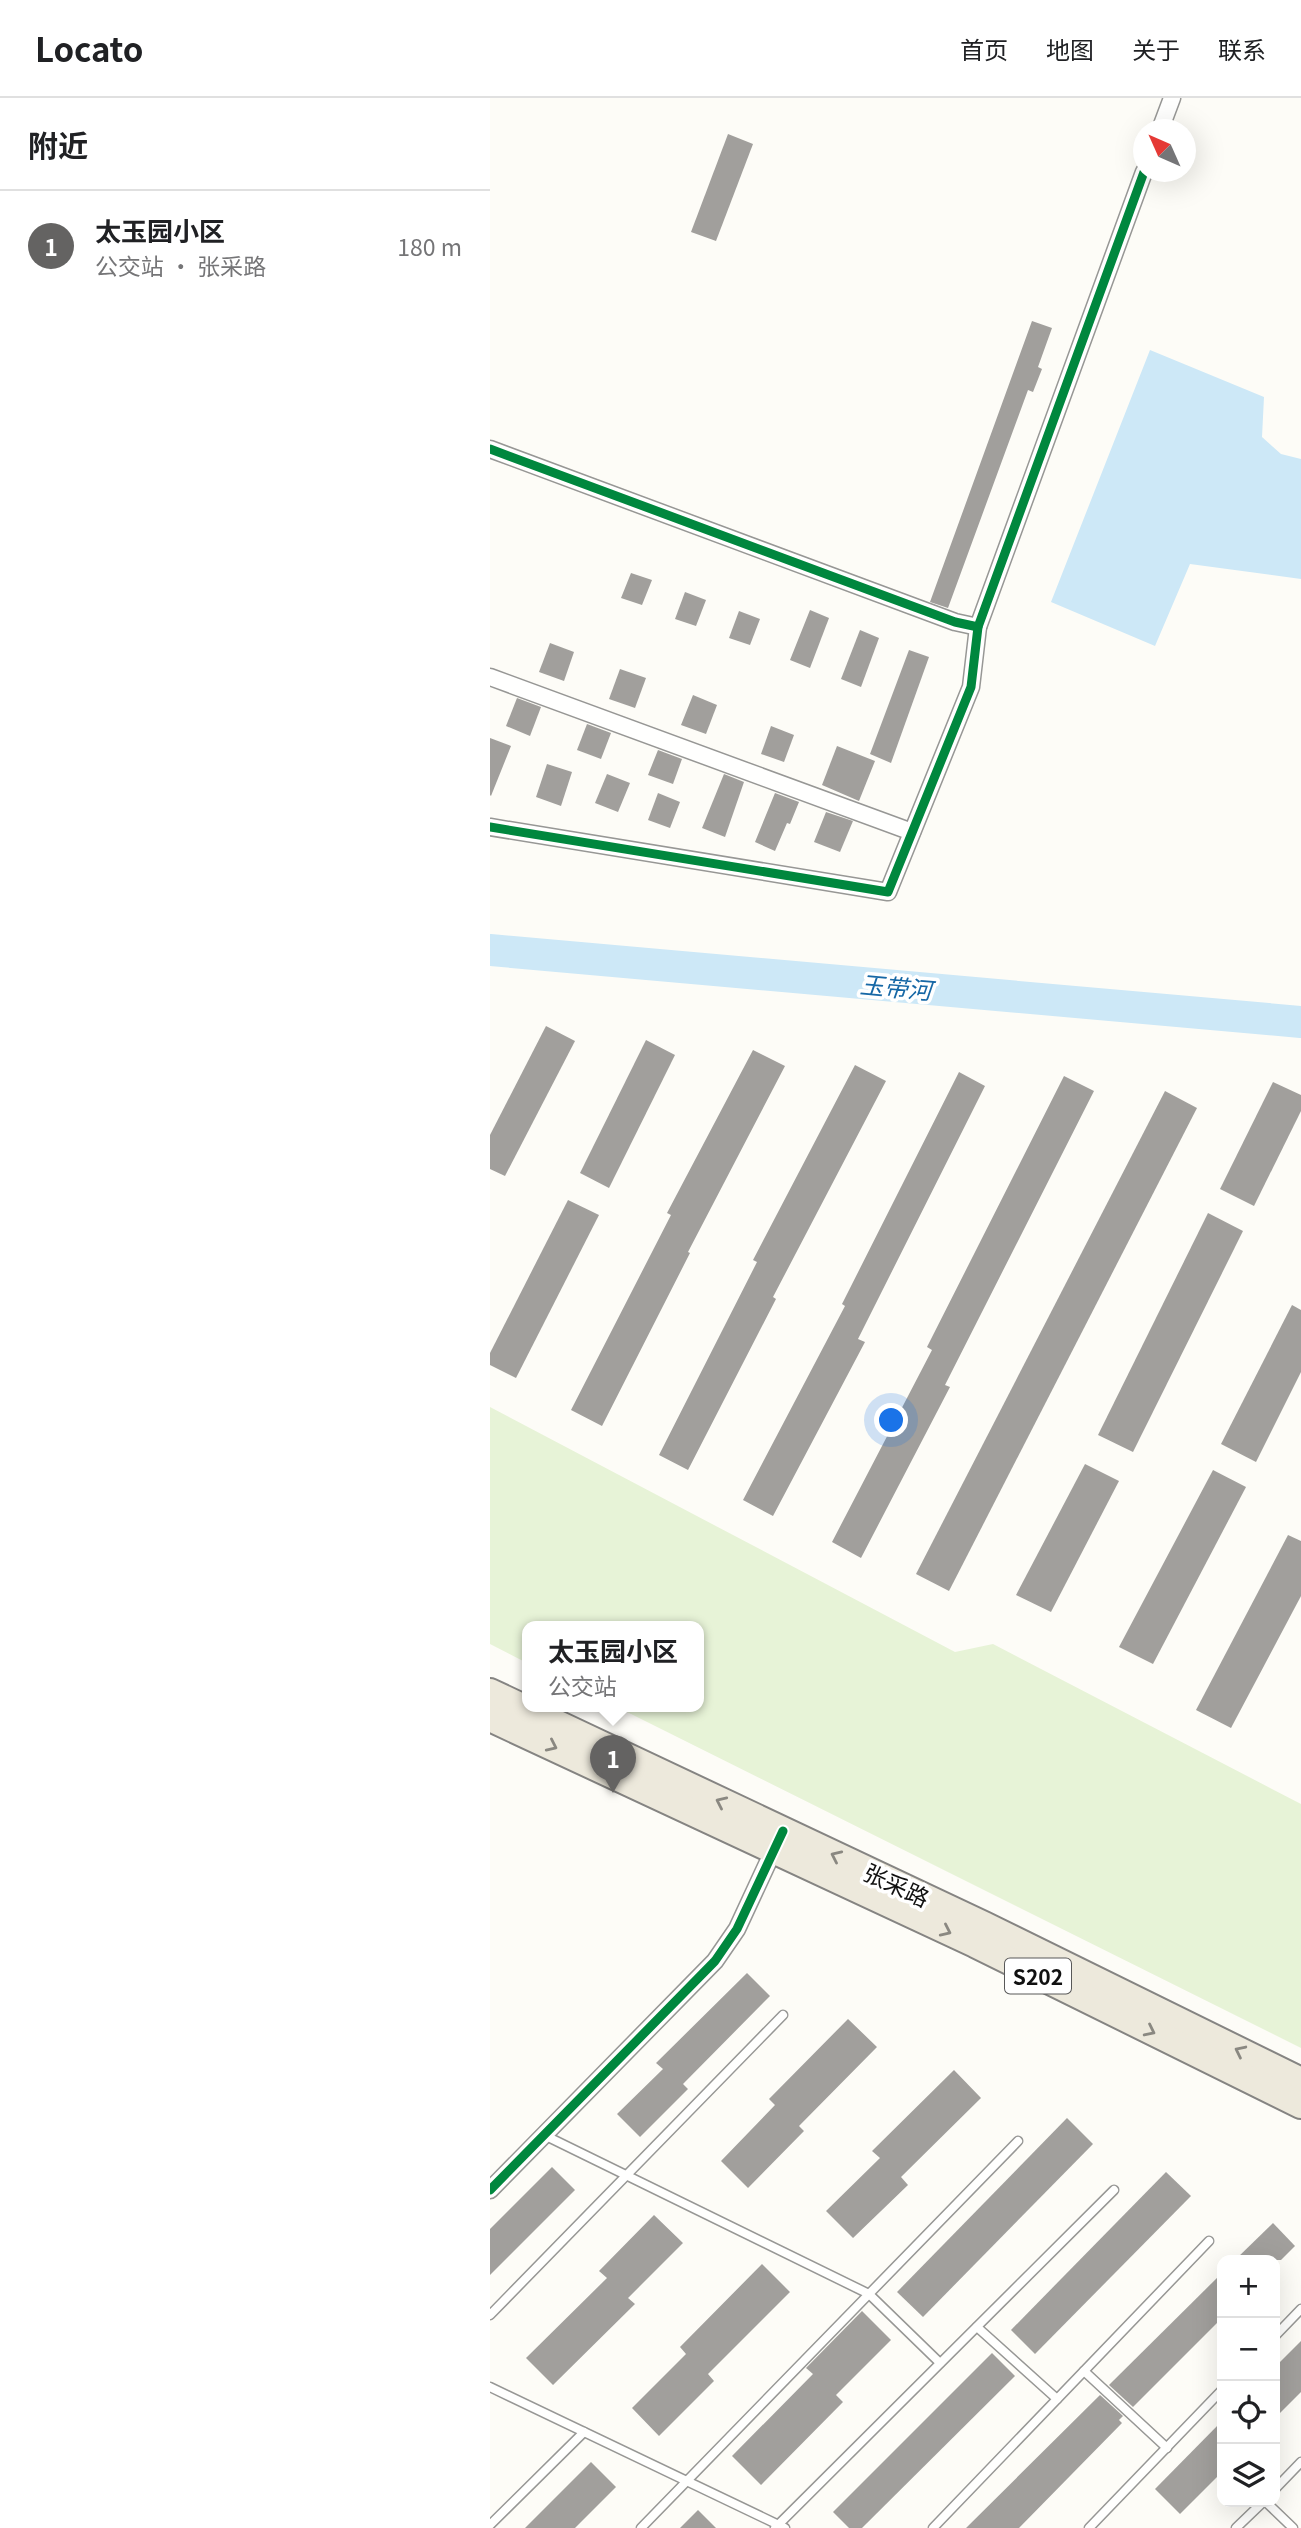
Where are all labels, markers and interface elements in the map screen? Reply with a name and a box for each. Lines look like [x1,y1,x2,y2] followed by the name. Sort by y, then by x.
[35,24,143,72] text: Locato
[960,31,1008,66] text: 首页
[1046,31,1094,66] text: 地图
[1132,31,1180,66] text: 关于
[1218,31,1266,66] text: 联系
[1133,119,1196,182] north arrow
[28,122,88,166] text: 附近
[95,211,225,248] text: 太玉园小区
[44,229,58,263] text: 1
[397,229,462,263] text: 180 m
[95,248,266,282] text: 公交站 · 张采路
[859,965,937,1007] water label: 玉带河
[874,1403,908,1437] your location
[522,1621,704,1712] popup
[548,1631,678,1668] text: 太玉园小区
[548,1668,617,1702] text: 公交站
[590,1735,636,1793] pin: 1
[545,1738,557,1752] one-way arrow
[716,1796,728,1810] one-way arrow
[831,1850,843,1864] one-way arrow
[859,1854,935,1914] street label: 张采路
[939,1923,951,1937] one-way arrow
[1005,1958,1071,1994] road number: S202
[1143,2022,1155,2036] one-way arrow
[1235,2045,1247,2059] one-way arrow
[1217,2255,1280,2507] map controls
[1217,2255,1280,2318] button: +
[1217,2318,1280,2381] button: −
[1217,2381,1280,2444] button: locate
[1217,2444,1280,2507] button: layers

